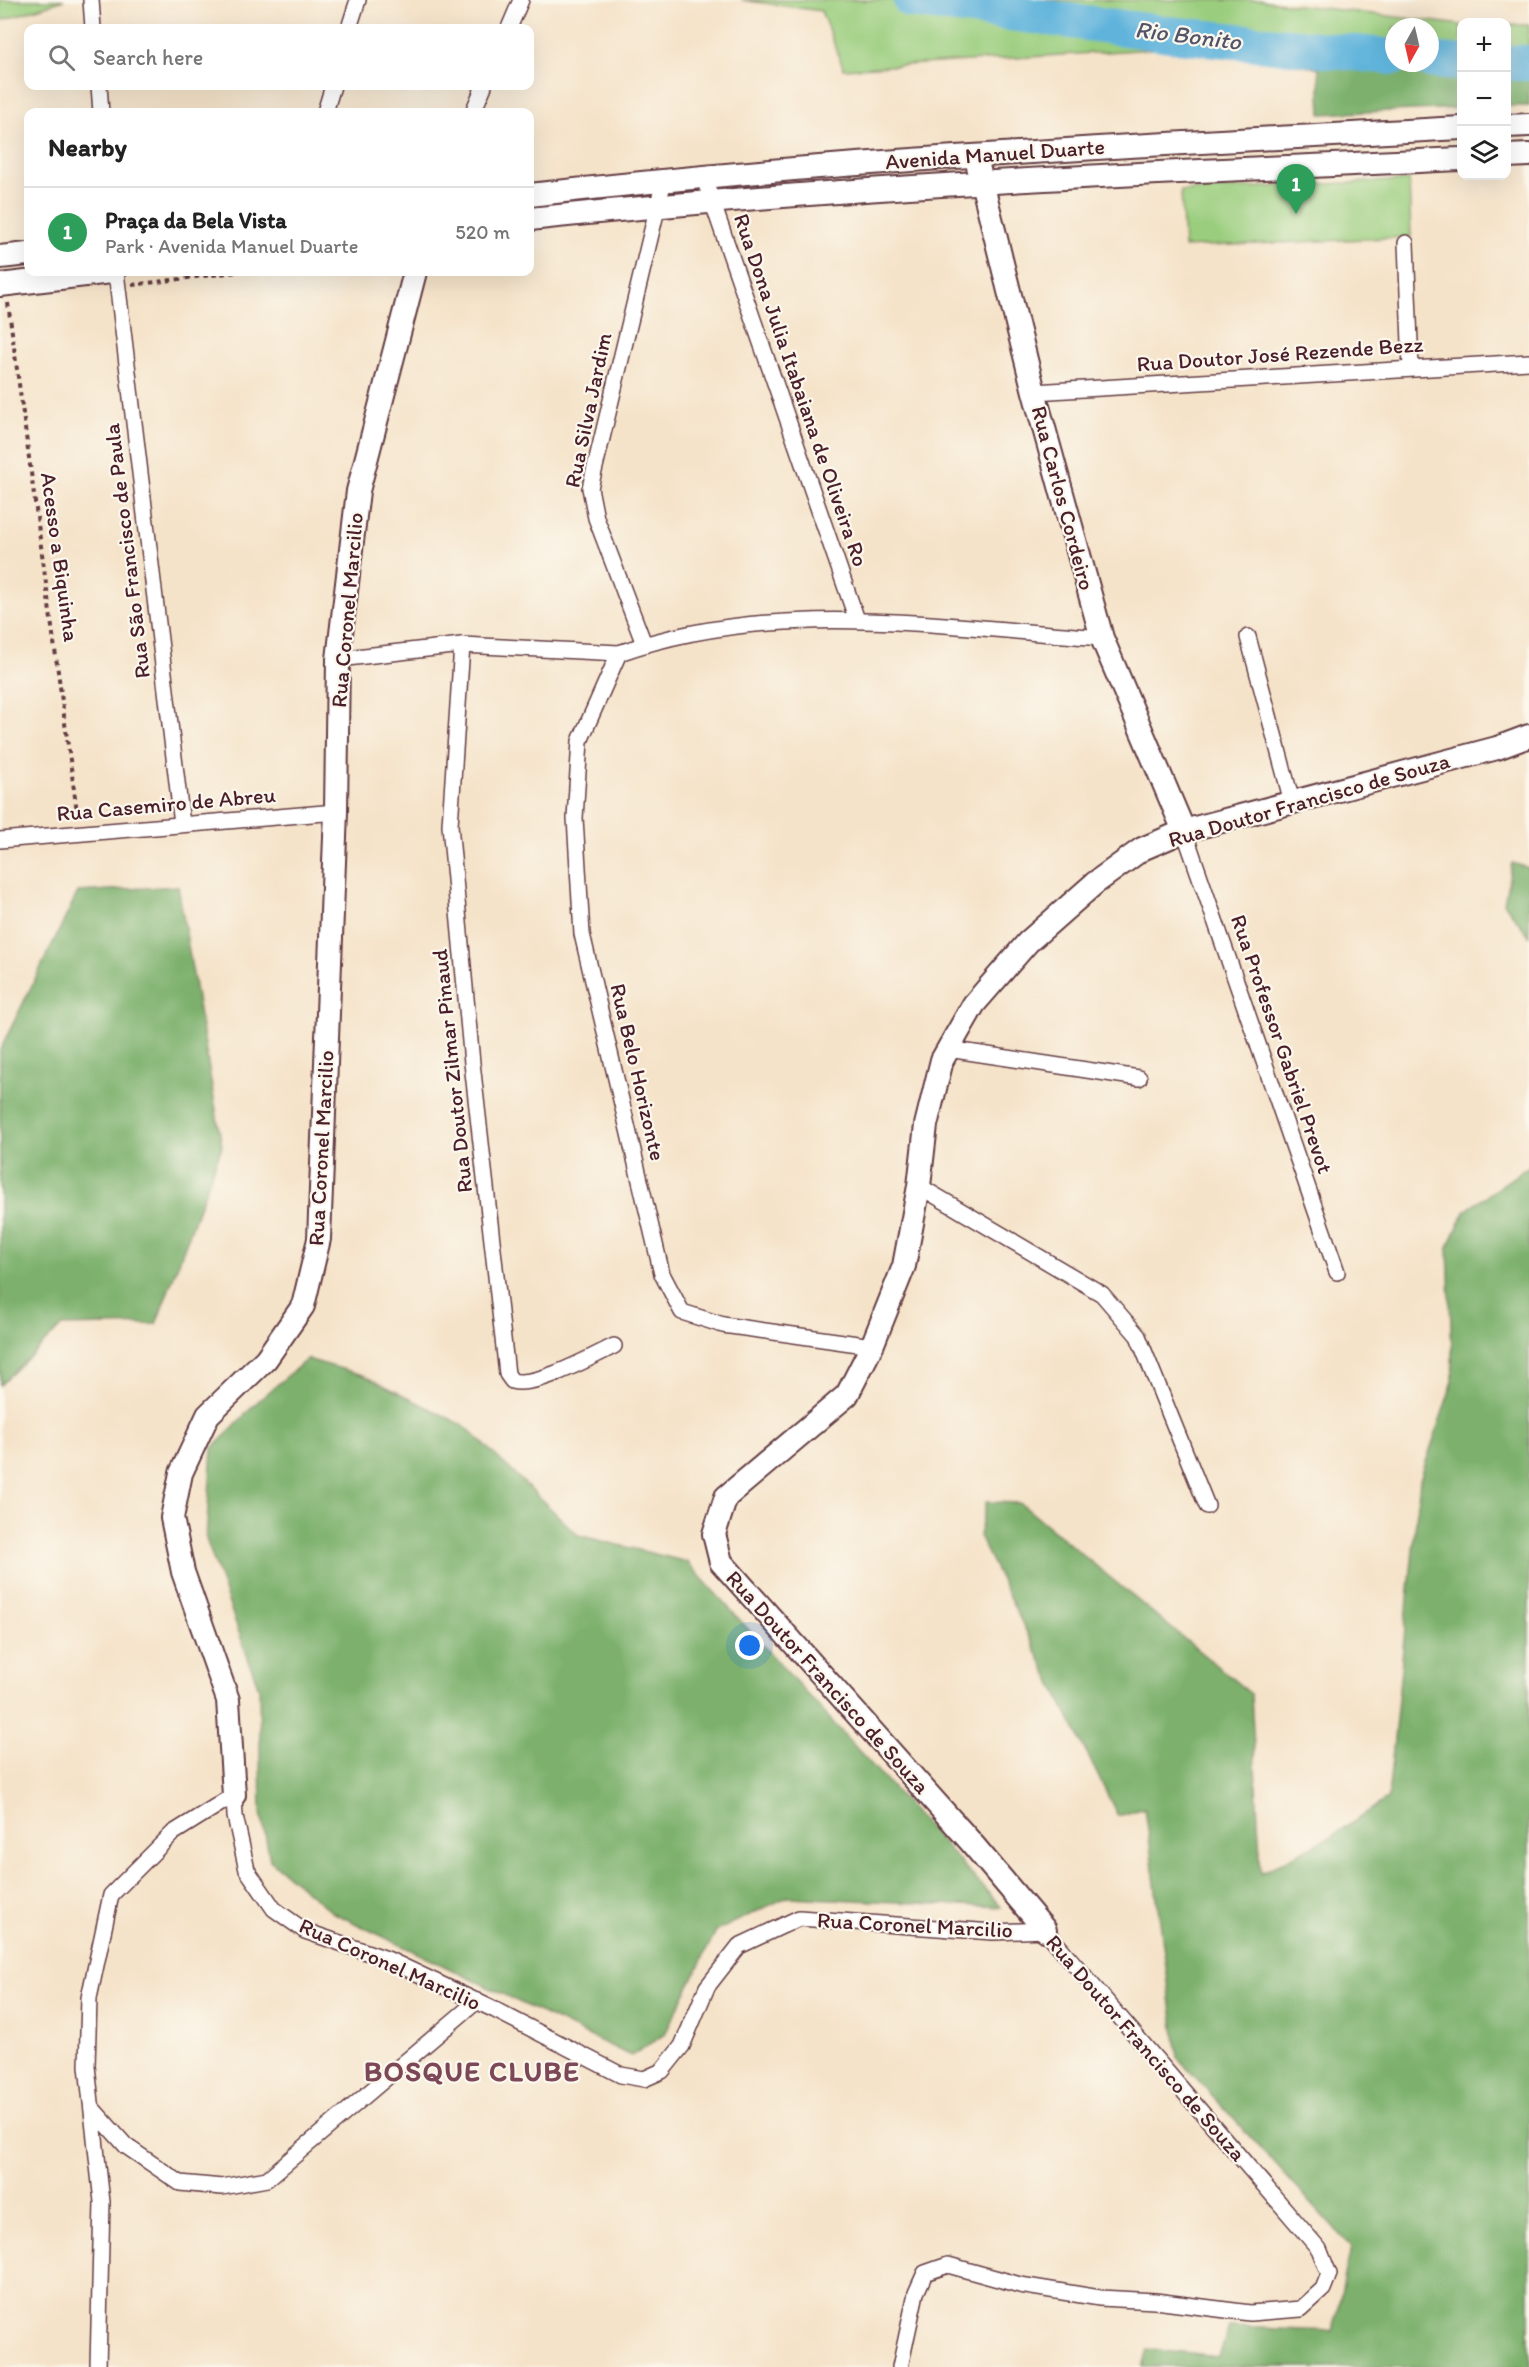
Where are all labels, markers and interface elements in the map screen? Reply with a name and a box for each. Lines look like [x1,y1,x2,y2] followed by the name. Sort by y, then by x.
[1133,14,1243,56] water label: Rio Bonito
[1385,18,1439,72] north arrow
[1457,18,1511,180] map controls
[1457,18,1511,72] button: +
[24,24,534,90] search box
[45,41,78,74] icon: search
[93,44,203,71] text: Search here
[1457,72,1511,126] button: −
[1457,126,1511,180] button: layers
[48,131,127,163] text: Nearby
[884,133,1106,175] street label: Avenida Manuel Duarte
[1276,164,1316,214] pin: 1
[105,207,287,234] text: Praça da Bela Vista
[728,210,874,570] street label: Rua Dona Julia Itabaiana de Oliveira Ro
[63,220,72,244] text: 1
[455,220,510,244] text: 520 m
[105,234,358,258] text: Park · Avenida Manuel Duarte
[558,330,618,490] street label: Rua Silva Jardim
[1136,331,1424,377] street label: Rua Doutor José Rezende Bezz
[1025,403,1101,593] street label: Rua Carlos Cordeiro
[98,421,156,680] street label: Rua São Francisco de Paula
[35,471,85,644] street label: Acesso a Biquinha
[325,511,369,709] street label: Rua Coronel Marcilio
[1165,747,1453,853] street label: Rua Doutor Francisco de Souza
[55,781,277,827] street label: Rua Casemiro de Abreu
[1225,911,1339,1177] street label: Rua Professor Gabriel Prevot
[426,948,478,1194] street label: Rua Doutor Zilmar Pinaud
[604,981,672,1163] street label: Rua Belo Horizonte
[302,1049,340,1247] street label: Rua Coronel Marcilio
[720,1565,936,1800] street label: Rua Doutor Francisco de Souza
[735,1631,764,1660] your location
[816,1906,1014,1944] street label: Rua Coronel Marcilio
[295,1912,485,2016] street label: Rua Coronel Marcilio
[1040,1929,1252,2167] street label: Rua Doutor Francisco de Souza
[364,2054,580,2088] district label: BOSQUE CLUBE

